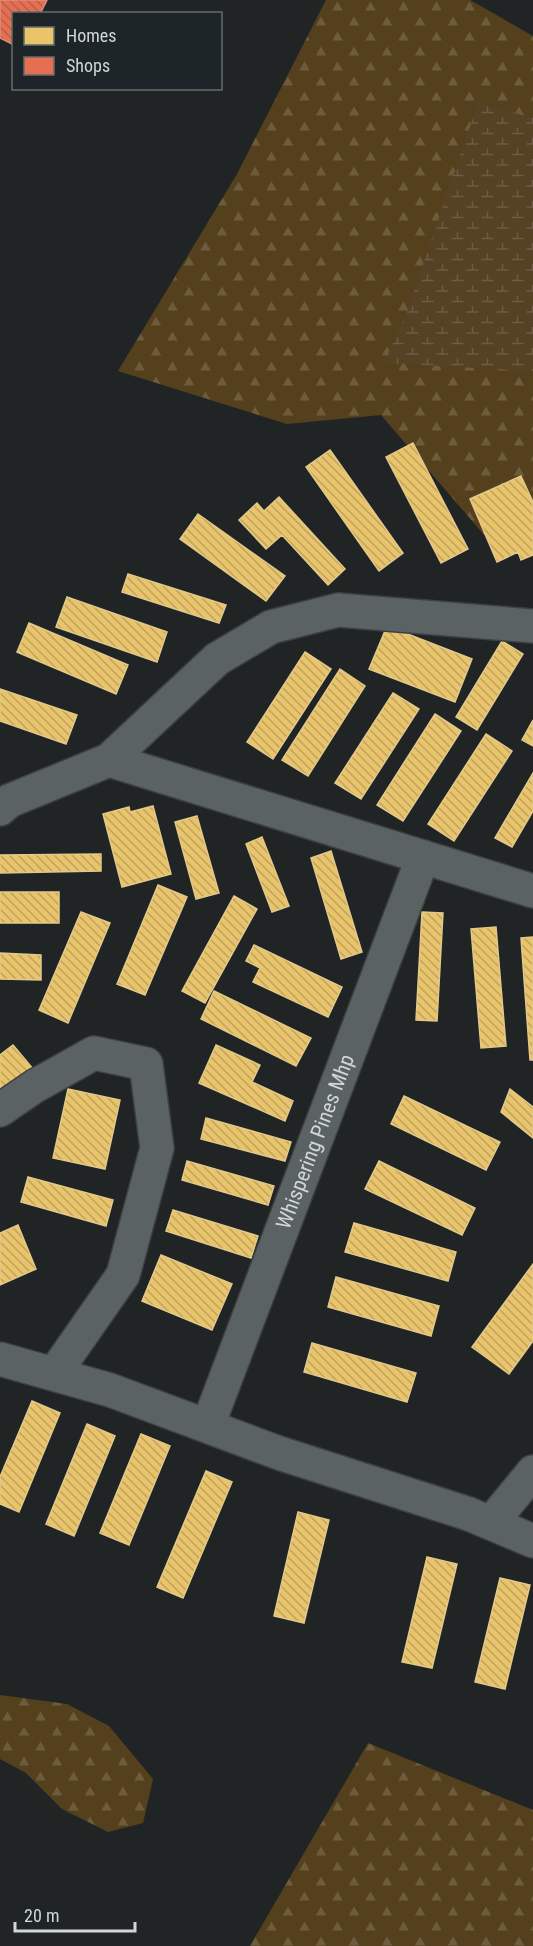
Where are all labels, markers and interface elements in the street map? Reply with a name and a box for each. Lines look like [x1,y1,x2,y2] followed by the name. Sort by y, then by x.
[12,12,222,90] legend
[66,25,116,46] text: Homes
[66,55,110,76] text: Shops
[271,1051,359,1232] street label: Whispering Pines Mhp
[15,1895,135,1933] scale bar
[24,1905,59,1926] text: 20 m

